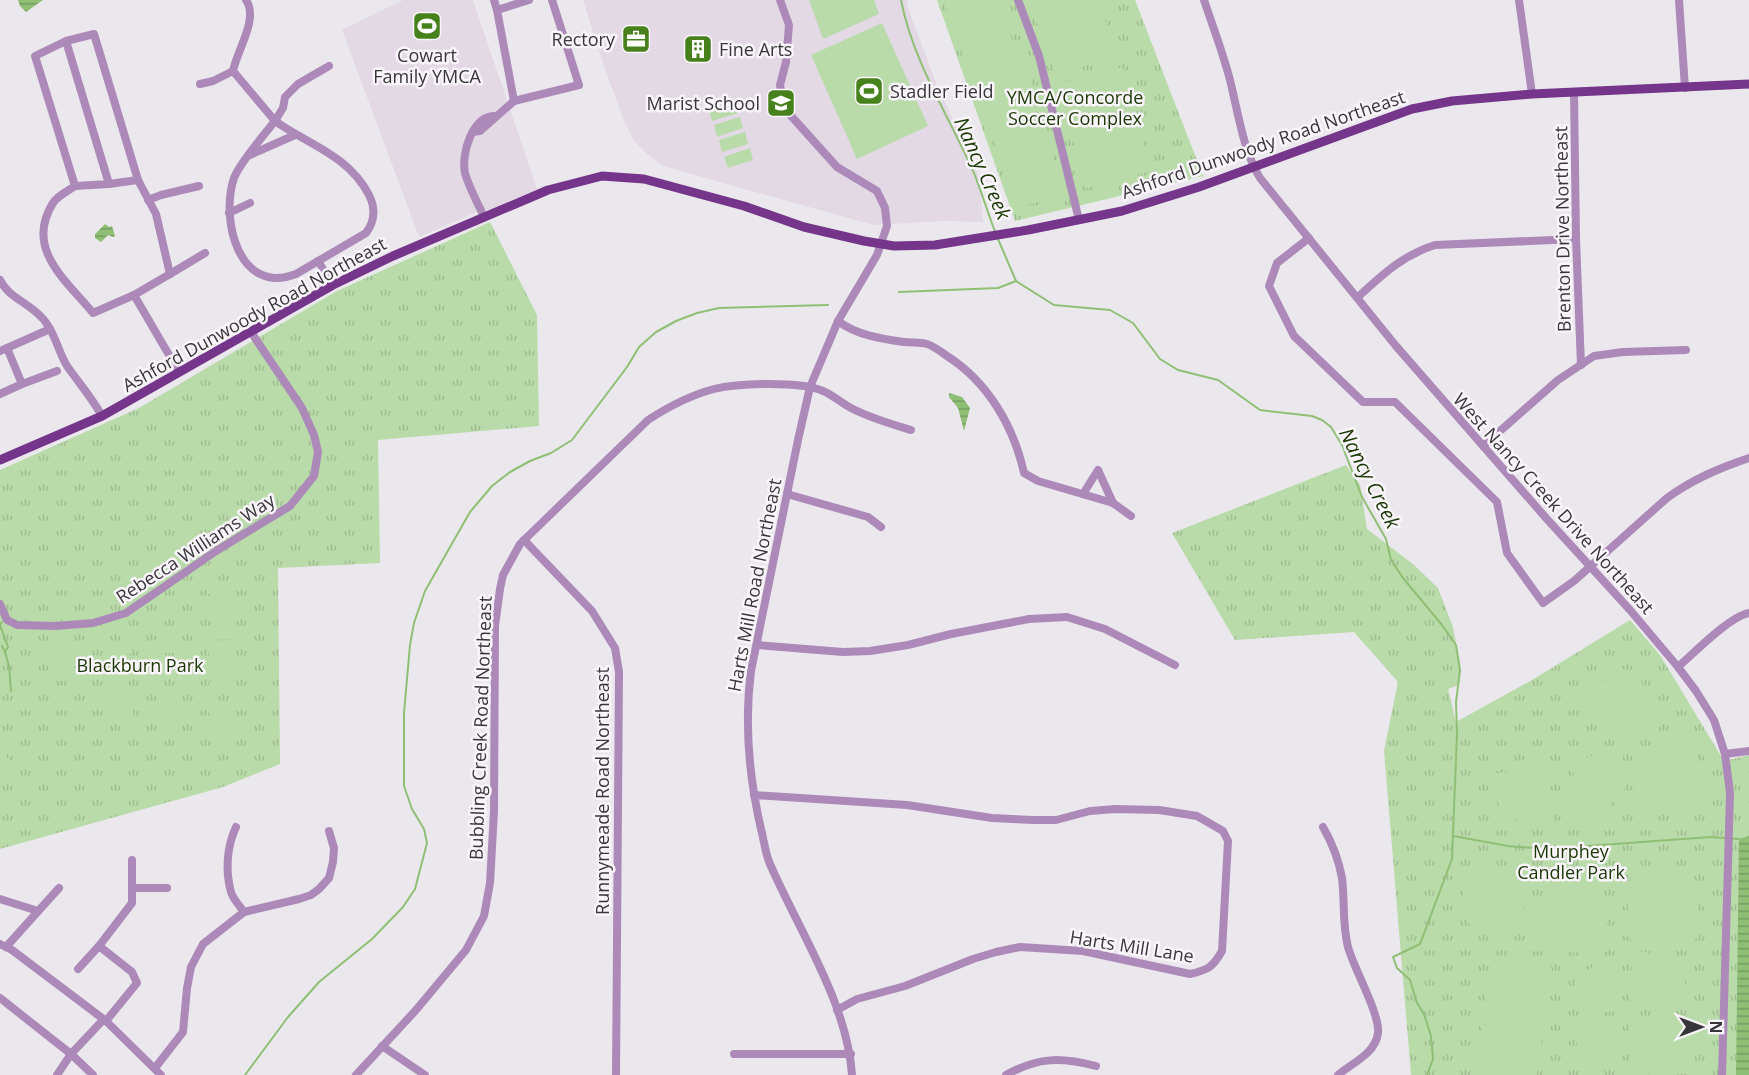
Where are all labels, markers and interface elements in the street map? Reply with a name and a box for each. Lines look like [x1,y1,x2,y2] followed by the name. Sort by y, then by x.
[411,10,443,42] sports icon: Cowart Family YMCA
[620,23,652,55] office icon: Rectory
[552,27,616,51] place label: Rectory
[682,33,714,65] building icon: Fine Arts
[719,37,792,61] place label: Fine Arts
[373,43,481,88] place label: Cowart Family YMCA
[853,75,885,107] sports icon: Stadler Field
[890,79,993,103] place label: Stadler Field
[1118,84,1408,204] street label: Ashford Dunwoody Road Northeast
[1007,85,1143,130] park label: YMCA/Concorde Soccer Complex
[765,87,797,119] school or university icon: Marist School
[647,91,760,115] place label: Marist School
[948,112,1018,225] water label: Nancy Creek
[1548,126,1576,332] street label: Brenton Drive Northeast
[118,231,390,397] street label: Ashford Dunwoody Road Northeast
[1448,387,1660,619] street label: West Nancy Creek Drive Northeast
[1333,423,1407,534] water label: Nancy Creek
[722,476,786,694] street label: Harts Mill Road Northeast
[111,487,280,608] street label: Rebecca Williams Way
[463,596,497,860] street label: Bubbling Creek Road Northeast
[76,653,204,677] park label: Blackburn Park
[590,667,614,915] street label: Runnymeade Road Northeast
[1517,839,1625,884] park label: Murphey Candler Park
[1068,924,1196,968] street label: Harts Mill Lane
[1671,997,1731,1057] north arrow
[1705,1020,1727,1034] text: N

